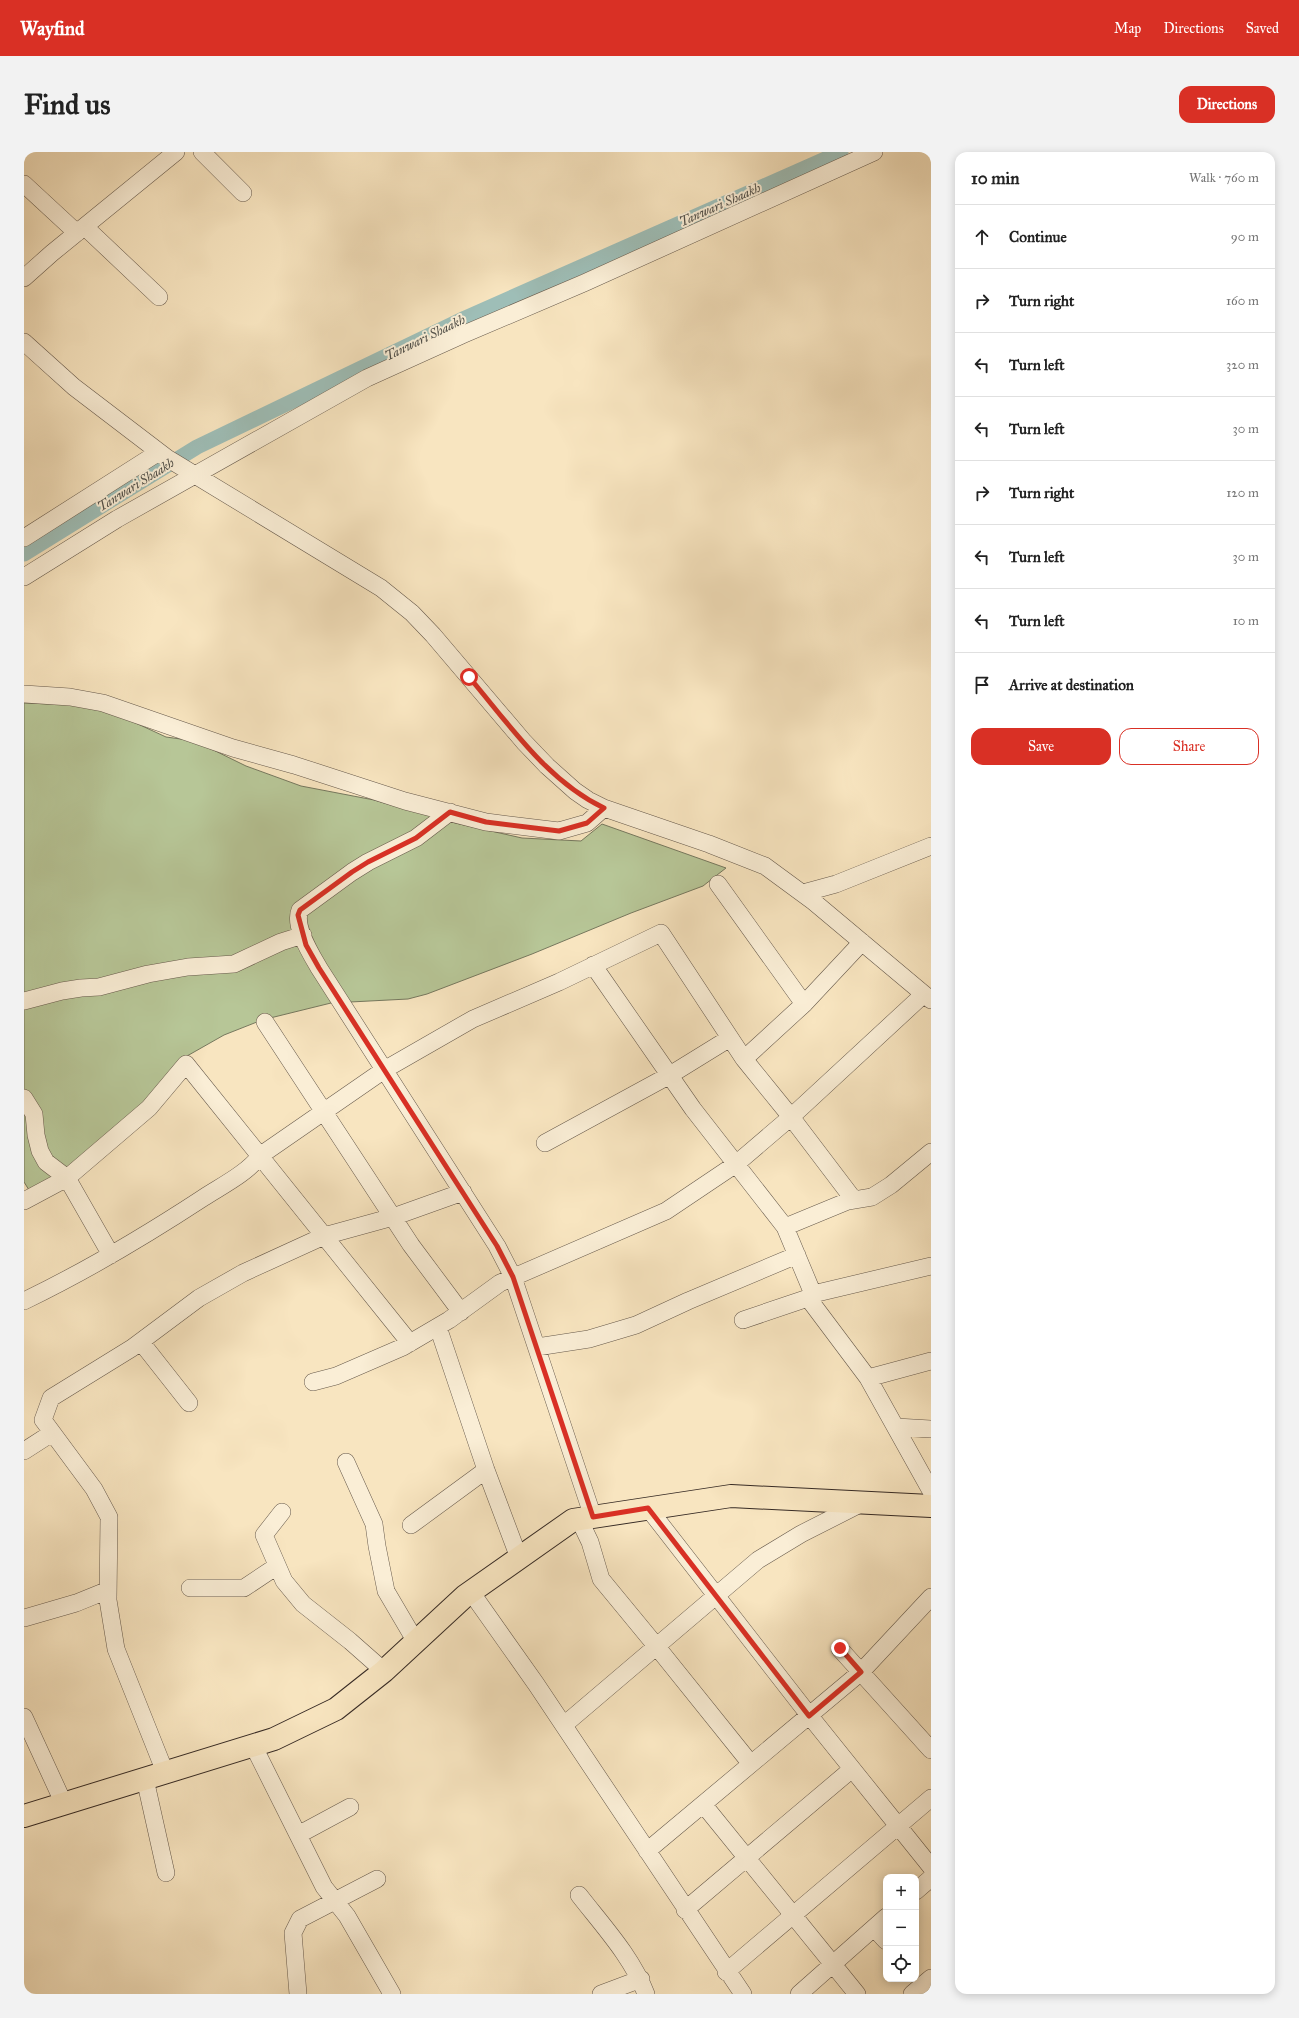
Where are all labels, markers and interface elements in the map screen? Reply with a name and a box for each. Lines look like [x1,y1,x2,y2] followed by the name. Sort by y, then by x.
[20,17,85,40] text: Wayfind
[1114,20,1141,37] text: Map
[1163,20,1224,37] text: Directions
[1246,20,1279,37] text: Saved
[1179,86,1275,123] button: Directions
[24,87,110,122] text: Find us
[971,168,1019,189] text: 10 min
[1189,170,1259,186] text: Walk · 760 m
[677,180,764,230] water label: Tanwari Shaakh
[971,226,993,248] icon: ahead
[1009,228,1067,246] text: Continue
[1231,229,1259,245] text: 90 m
[971,290,993,312] icon: right
[1009,292,1074,310] text: Turn right
[1226,293,1259,309] text: 160 m
[382,311,468,364] water label: Tanwari Shaakh
[971,354,993,376] icon: left
[1009,356,1065,374] text: Turn left
[1226,357,1259,373] text: 320 m
[971,418,993,440] icon: left
[1009,420,1065,438] text: Turn left
[1233,421,1259,437] text: 30 m
[95,455,178,515] water label: Tanwari Shaakh
[971,482,993,504] icon: right
[1009,484,1074,502] text: Turn right
[1226,485,1259,501] text: 120 m
[971,546,993,568] icon: left
[1009,548,1065,566] text: Turn left
[1233,549,1259,565] text: 30 m
[971,610,993,632] icon: left
[1009,612,1065,630] text: Turn left
[1233,613,1259,629] text: 10 m
[460,668,478,686] route start
[971,674,993,696] icon: arrive
[1009,676,1134,694] text: Arrive at destination
[971,728,1111,765] button: Save
[1119,728,1259,765] button: Share
[831,1639,849,1657] route end
[883,1874,919,1982] map controls
[883,1874,919,1910] button: +
[883,1910,919,1946] button: −
[883,1946,919,1982] button: locate

